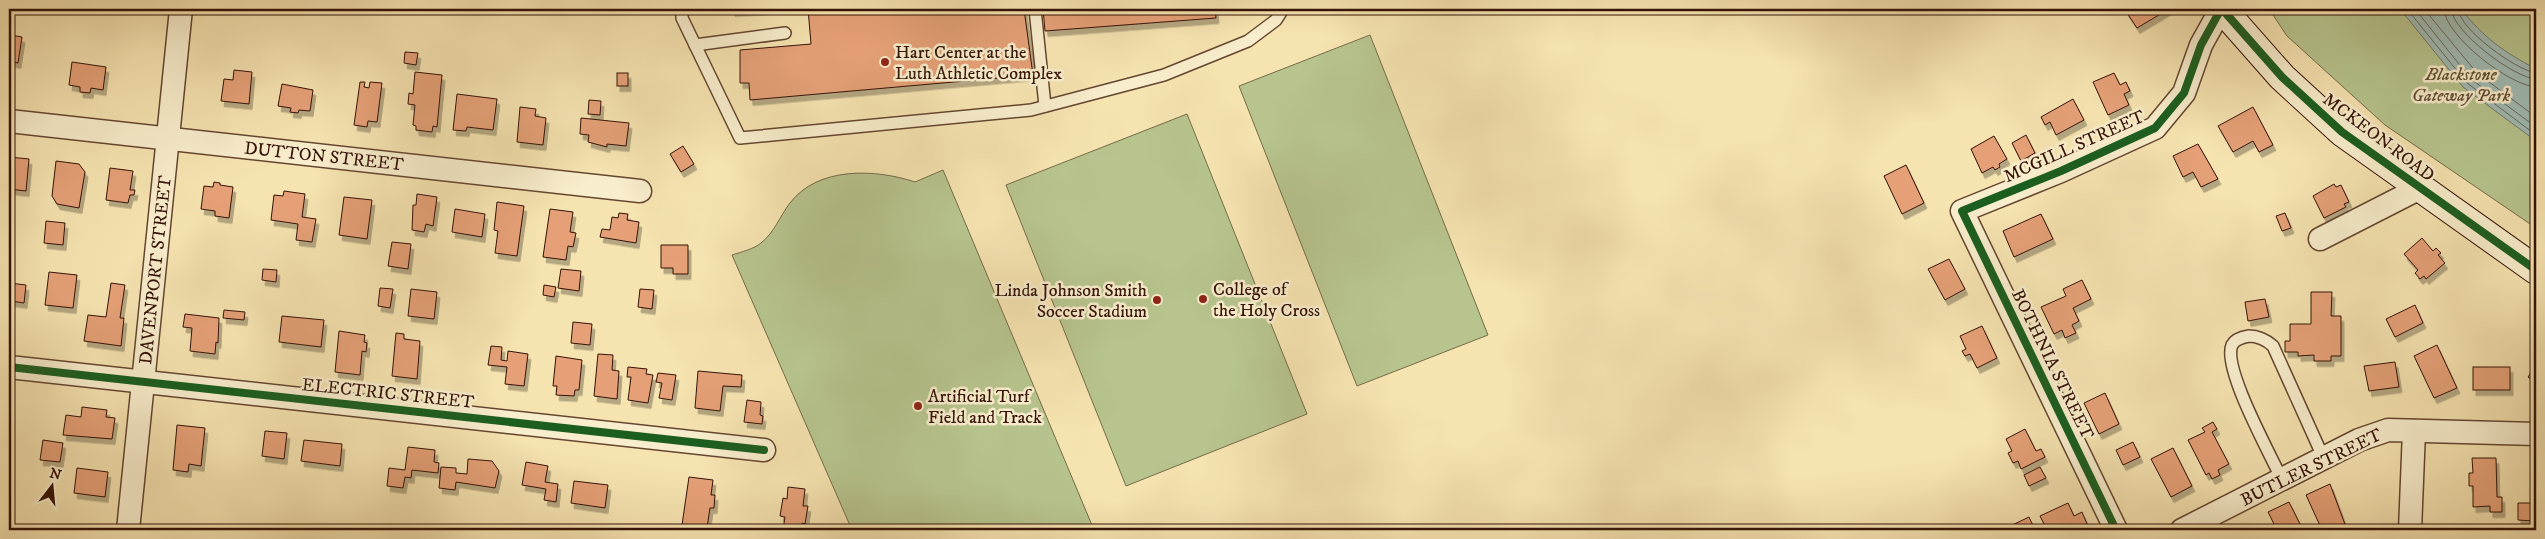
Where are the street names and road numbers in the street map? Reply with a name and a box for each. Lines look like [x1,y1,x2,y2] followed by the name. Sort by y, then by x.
[2318,89,2439,187] street label: MCKEON ROAD
[2000,106,2149,188] street label: MCGILL STREET
[243,138,405,176] street label: DUTTON STREET
[135,174,177,366] street label: DAVENPORT STREET
[2006,286,2098,444] street label: BOTHNIA STREET
[301,374,476,414] street label: ELECTRIC STREET
[2237,424,2386,512] street label: BUTLER STREET

